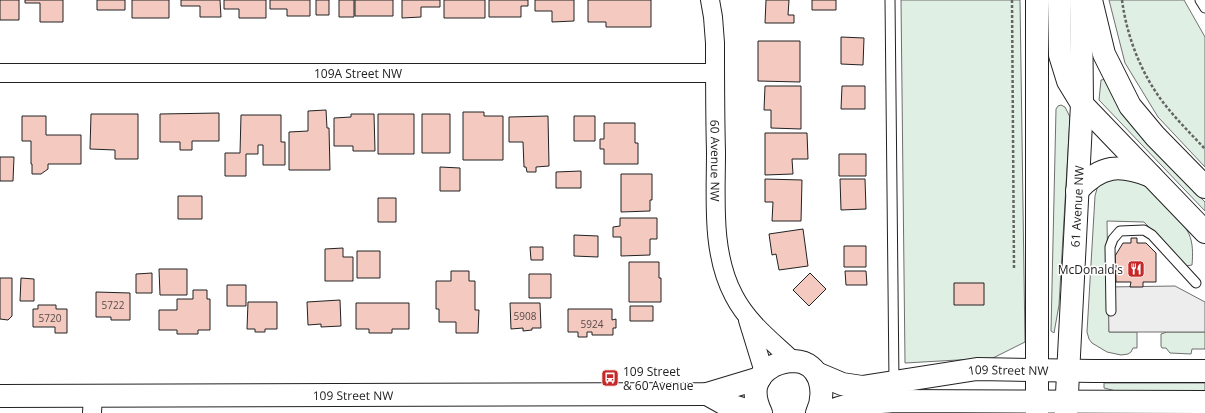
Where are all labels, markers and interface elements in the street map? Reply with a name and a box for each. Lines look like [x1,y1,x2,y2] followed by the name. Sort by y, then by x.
[314,65,402,82] street label: 109A Street NW
[707,120,725,202] street label: 60 Avenue NW
[1066,165,1087,248] street label: 61 Avenue NW
[1126,259,1146,279] restaurant icon: McDonald's
[1058,261,1123,278] place label: McDonald's
[102,298,125,312] house number: 5722
[514,309,537,323] house number: 5908
[39,311,62,325] house number: 5720
[581,317,604,331] house number: 5924
[967,360,1049,379] street label: 109 Street NW
[623,363,694,394] place label: 109 Street & 60 Avenue
[600,368,620,388] bus stop icon: 109 Street & 60 Avenue
[313,386,393,404] street label: 109 Street NW

